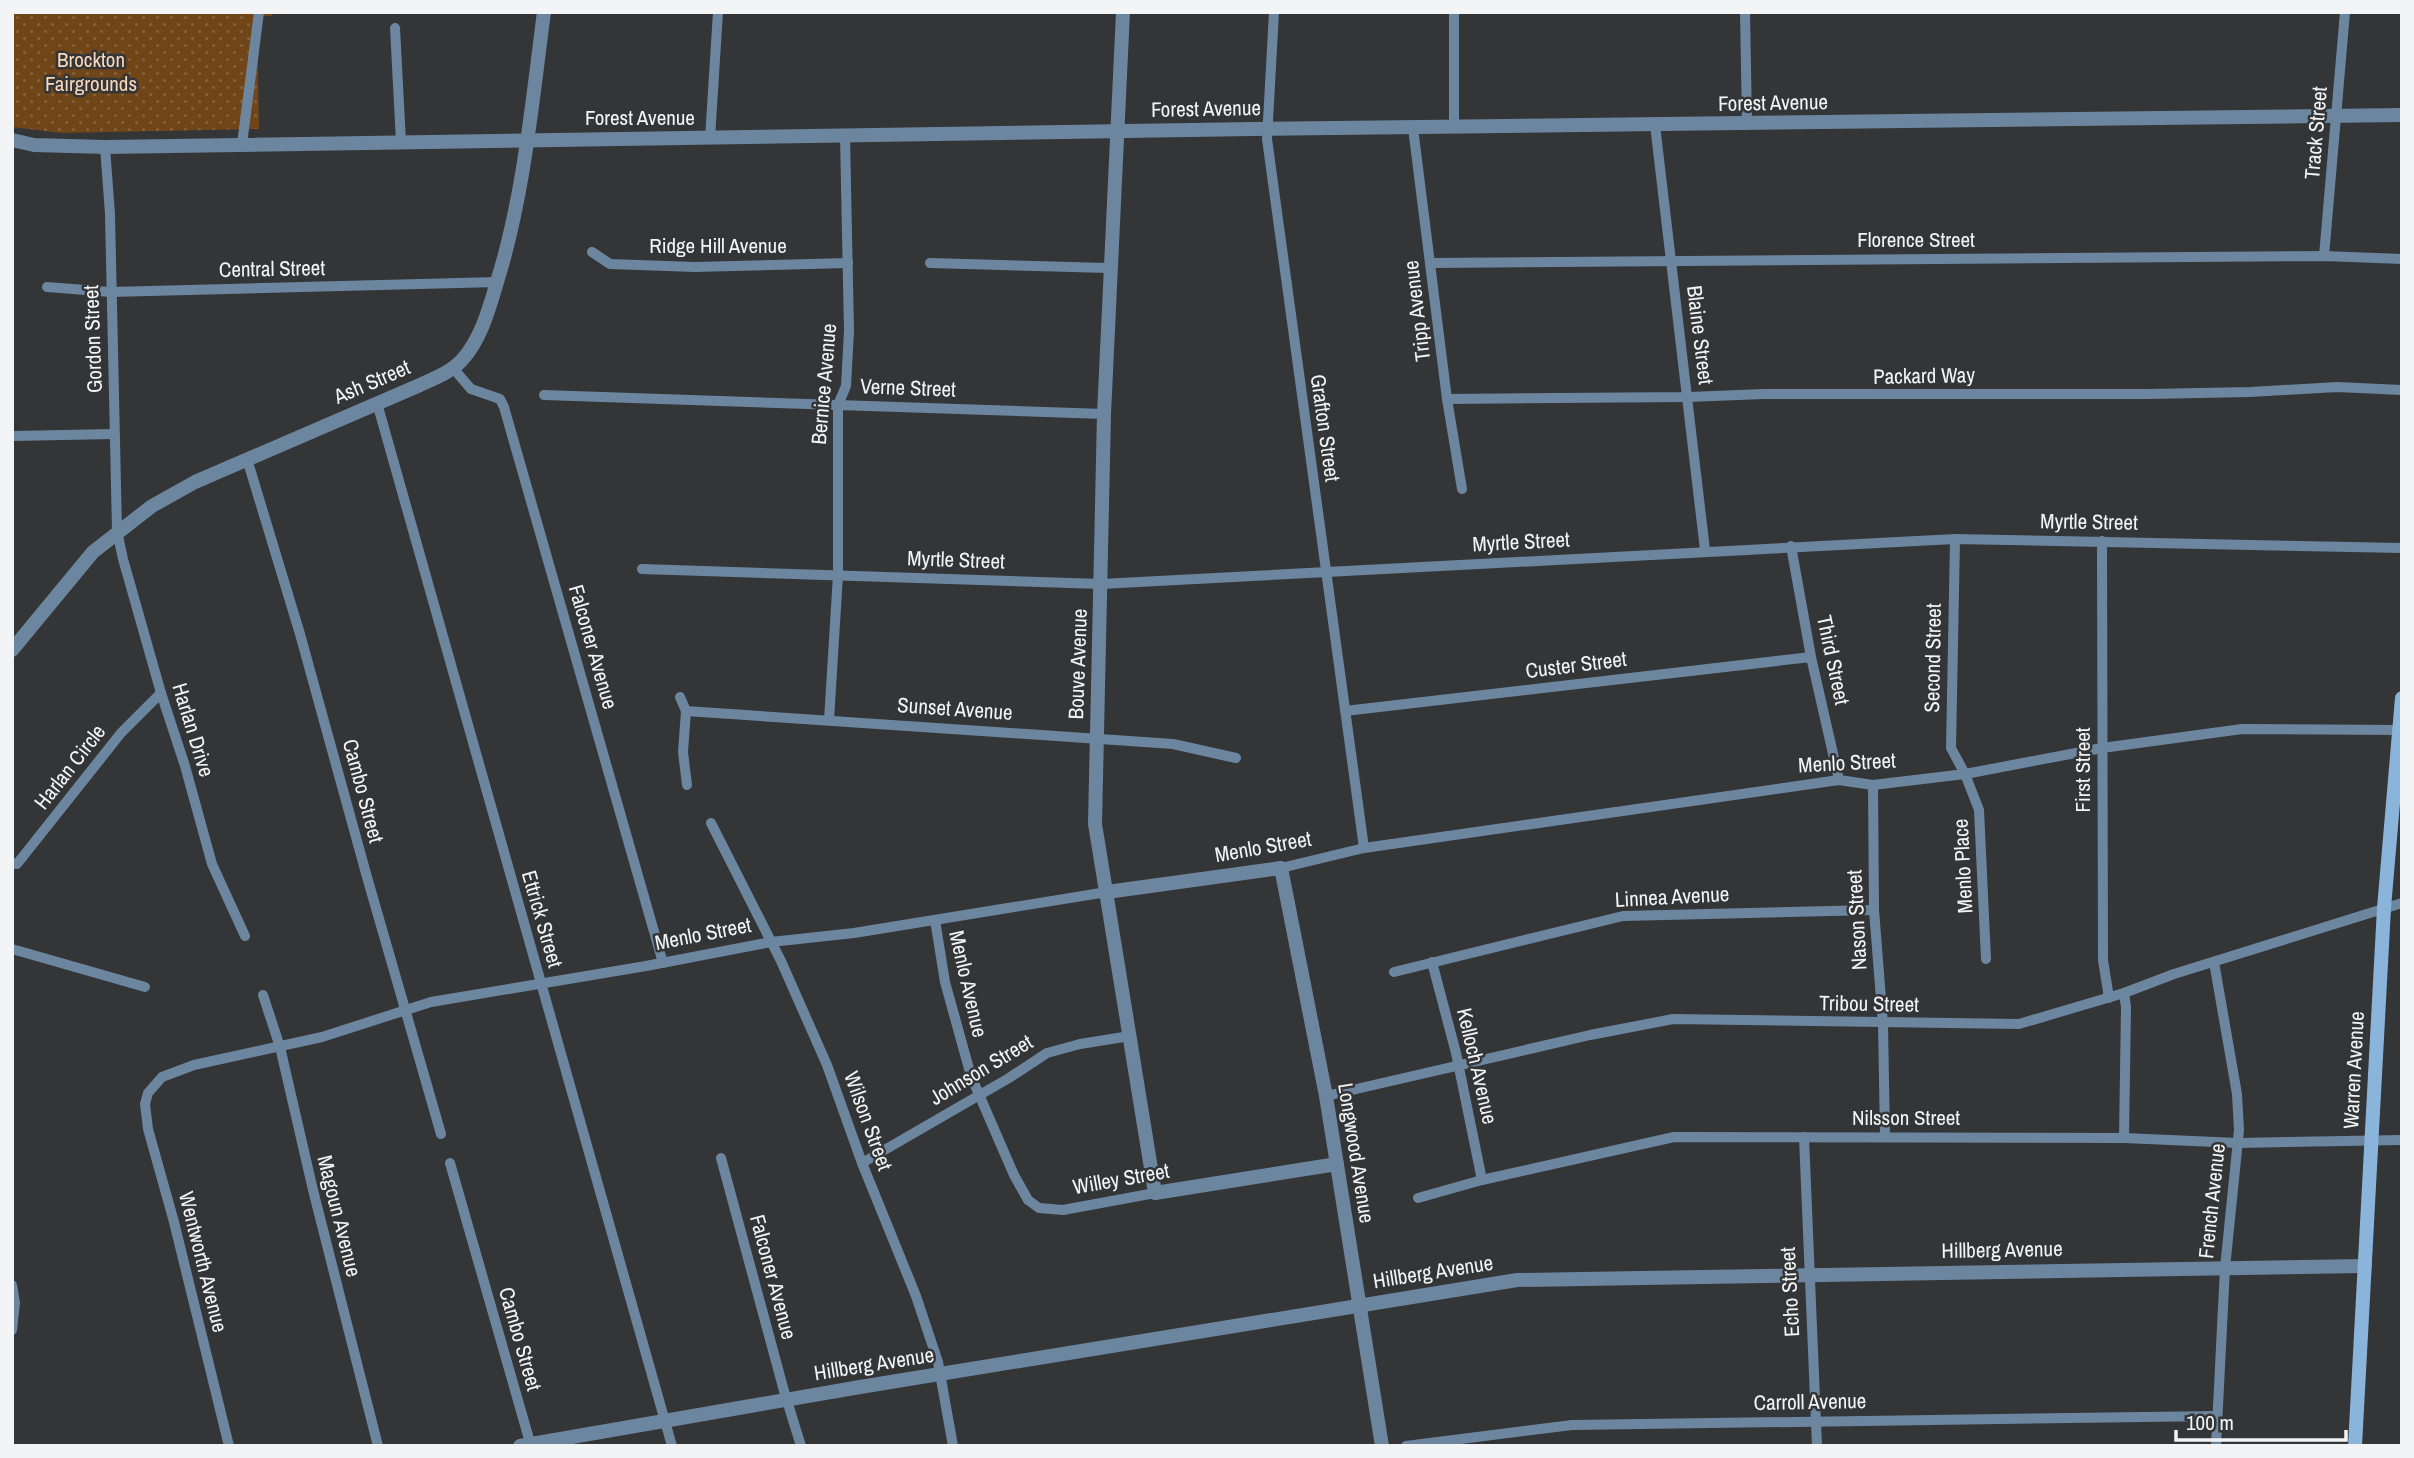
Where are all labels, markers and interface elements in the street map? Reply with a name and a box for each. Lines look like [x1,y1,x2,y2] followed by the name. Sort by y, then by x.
[45,45,137,98] park label: Brockton Fairgrounds
[2297,85,2334,181] street label: Track Street
[1718,87,1828,118] street label: Forest Avenue
[1151,93,1261,124] street label: Forest Avenue
[585,103,695,132] street label: Forest Avenue
[1857,225,1975,254] street label: Florence Street
[649,231,787,260] street label: Ridge Hill Avenue
[219,253,326,284] street label: Central Street
[1396,259,1437,363] street label: Tripp Avenue
[76,284,109,394] street label: Gordon Street
[1680,284,1721,386] street label: Blaine Street
[804,322,843,446] street label: Bernice Avenue
[328,352,415,411] street label: Ash Street
[1873,360,1976,391] street label: Packard Way
[860,371,957,404] street label: Verne Street
[1304,372,1347,484] street label: Grafton Street
[2040,506,2138,537] street label: Myrtle Street
[1471,524,1571,559] street label: Myrtle Street
[907,543,1006,576] street label: Myrtle Street
[562,581,625,712] street label: Falconer Avenue
[1917,603,1948,713] street label: Second Street
[1061,608,1094,720] street label: Bouve Avenue
[1810,612,1857,708] street label: Third Street
[1524,644,1628,685] street label: Custer Street
[165,679,221,780] street label: Harlan Drive
[896,690,1014,727] street label: Sunset Avenue
[27,718,112,815] street label: Harlan Circle
[2068,727,2097,813] street label: First Street
[336,736,391,846] street label: Cambo Street
[1797,745,1897,780] street label: Menlo Street
[1946,818,1979,914] street label: Menlo Place
[1212,824,1314,869] street label: Menlo Street
[515,867,570,971] street label: Ettrick Street
[1839,869,1874,971] street label: Nason Street
[1614,879,1730,914] street label: Linnea Avenue
[652,910,754,957] street label: Menlo Street
[942,928,995,1040] street label: Menlo Avenue
[1819,988,1919,1019] street label: Tribou Street
[1450,1005,1505,1127] street label: Kelloch Avenue
[2336,1010,2371,1130] street label: Warren Avenue
[924,1027,1038,1112] street label: Johnson Street
[837,1067,900,1175] street label: Wilson Street
[1331,1081,1382,1225] street label: Longwood Avenue
[1852,1103,1960,1132] street label: Nilsson Street
[2191,1142,2232,1260] street label: French Avenue
[310,1152,369,1280] street label: Magoun Avenue
[1070,1156,1172,1201] street label: Willey Street
[172,1189,235,1335] street label: Wentworth Avenue
[743,1211,804,1342] street label: Falconer Avenue
[1941,1234,2063,1265] street label: Hillberg Avenue
[1773,1246,1806,1338] street label: Echo Street
[1371,1248,1495,1295] street label: Hillberg Avenue
[492,1284,549,1394] street label: Cambo Street
[812,1340,936,1387] street label: Hillberg Avenue
[1753,1386,1867,1417] street label: Carroll Avenue
[2176,1398,2346,1442] scale bar
[2186,1408,2234,1437] text: 100 m

